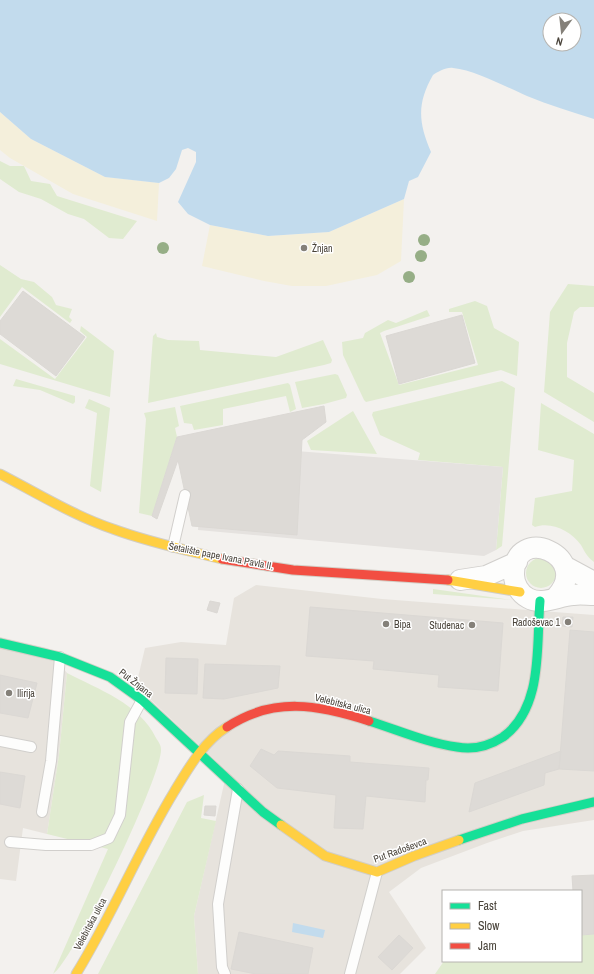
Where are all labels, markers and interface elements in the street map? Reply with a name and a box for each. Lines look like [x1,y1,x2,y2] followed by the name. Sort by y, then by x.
[542,12,582,52] north arrow
[554,34,564,49] text: N
[312,242,333,255] place label: Žnjan
[299,243,309,253] marker: Žnjan
[167,539,275,573] street label: Šetalište pape Ivana Pavla II.
[512,616,560,629] place label: Radoševac 1
[563,617,573,627] marker: Radoševac 1
[394,618,411,631] place label: Bipa
[381,619,391,629] marker: Bipa
[429,619,464,632] place label: Studenac
[467,620,477,630] marker: Studenac
[116,666,156,701] street label: Put Žnjana
[17,687,35,700] place label: Ilirija
[4,688,14,698] marker: Ilirija
[314,691,373,717] street label: Velebitska ulica
[372,834,429,866] street label: Put Radoševca
[442,890,582,962] legend
[71,895,109,952] street label: Velebitska ulica
[478,898,497,914] text: Fast
[478,918,500,934] text: Slow
[478,938,497,954] text: Jam

